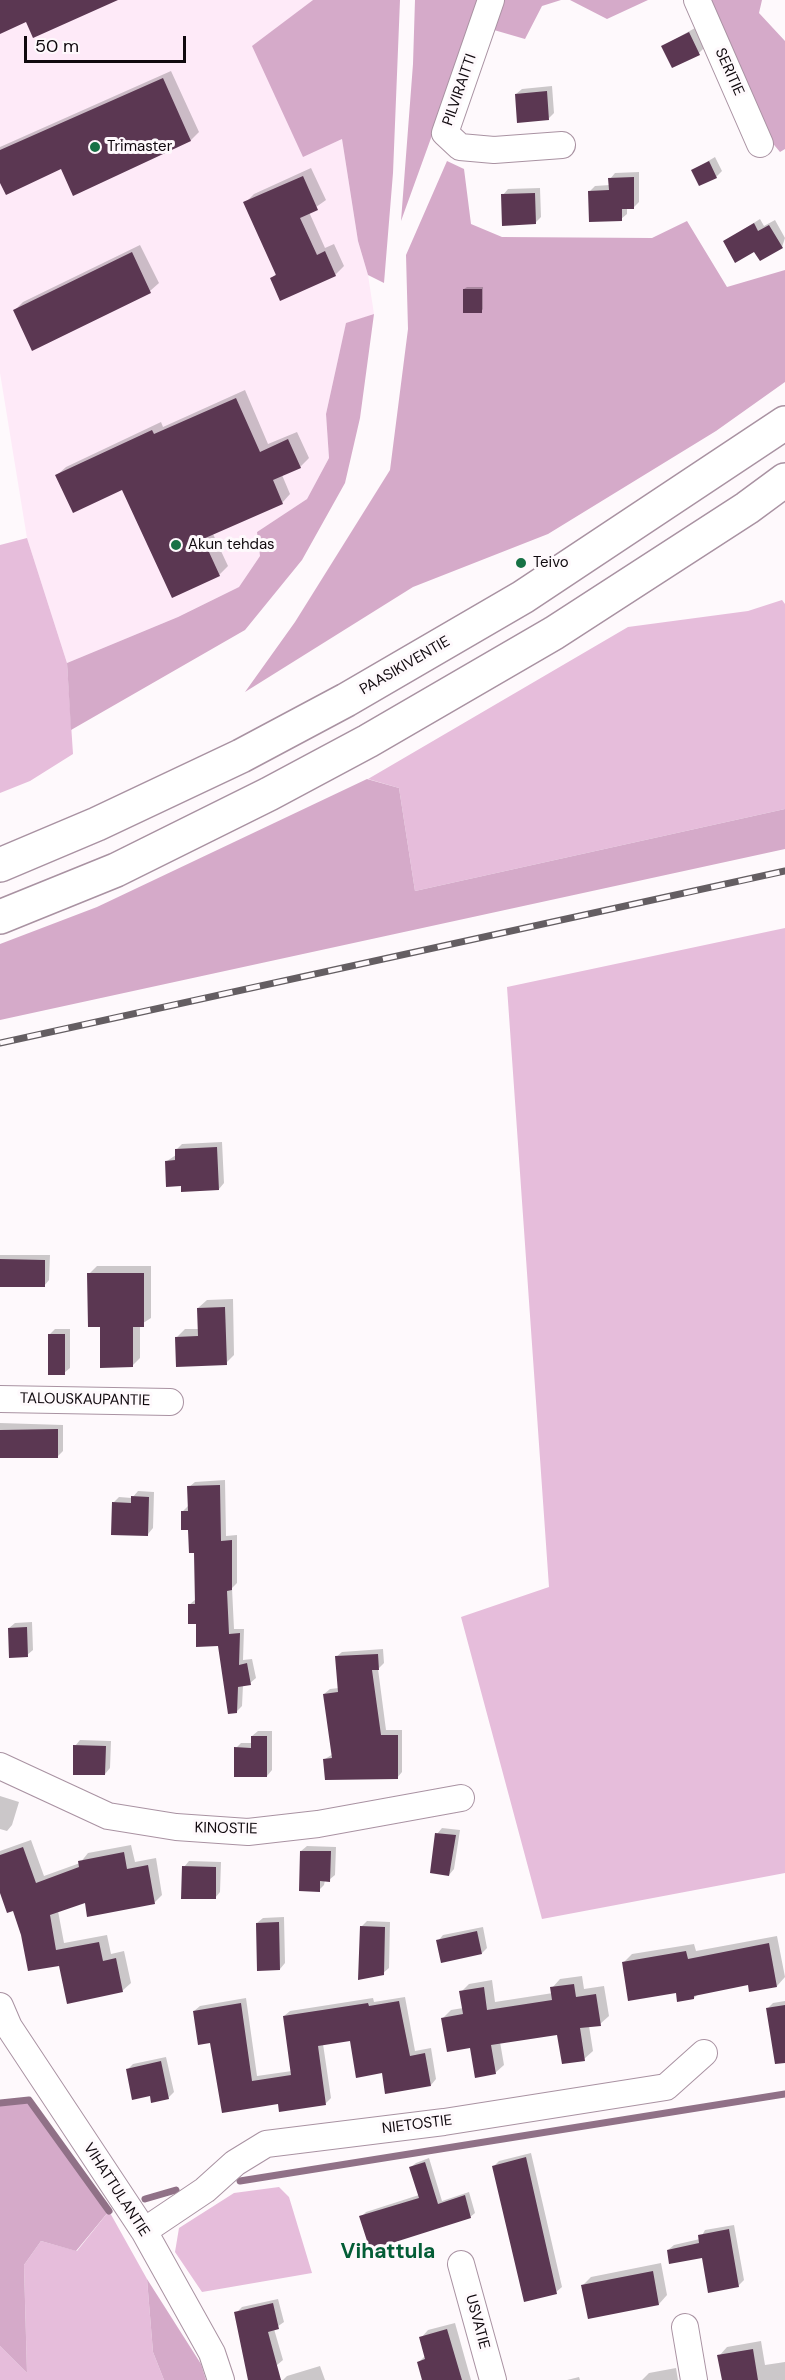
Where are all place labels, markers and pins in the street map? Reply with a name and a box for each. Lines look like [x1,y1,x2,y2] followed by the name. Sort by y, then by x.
[107,138,172,156] place label: Trimaster
[88,140,102,154] marker: Trimaster
[188,536,275,554] place label: Akun tehdas
[169,538,183,552] marker: Akun tehdas
[533,554,569,572] place label: Teivo
[514,556,528,570] marker: Teivo

